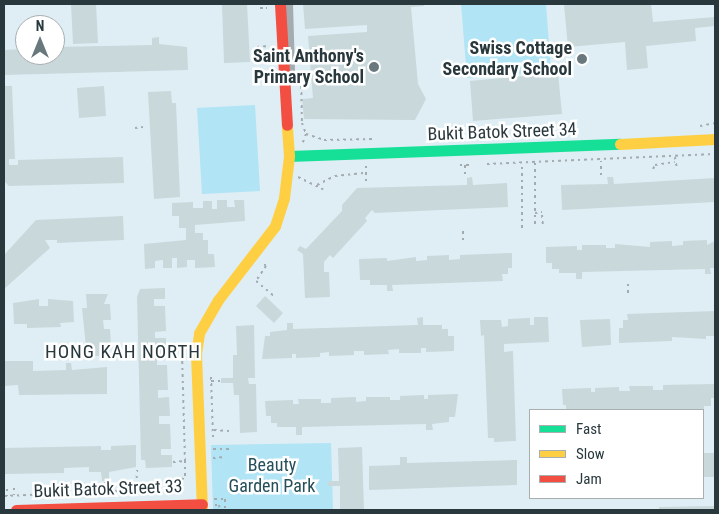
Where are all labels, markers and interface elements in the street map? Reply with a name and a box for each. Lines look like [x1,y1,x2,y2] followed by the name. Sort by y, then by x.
[15,15,65,65] north arrow
[36,18,44,34] text: N
[443,38,572,80] place label: Swiss Cottage Secondary School
[253,46,364,88] place label: Saint Anthony's Primary School
[576,53,588,65] marker: Swiss Cottage Secondary School
[368,61,380,73] marker: Saint Anthony's Primary School
[427,119,577,145] street label: Bukit Batok Street 34
[43,341,203,363] district label: HONG KAH NORTH
[529,409,704,499] legend
[576,420,601,438] text: Fast
[576,445,605,463] text: Slow
[229,455,315,498] park label: Beauty Garden Park
[576,470,602,488] text: Jam
[33,476,183,502] street label: Bukit Batok Street 33

